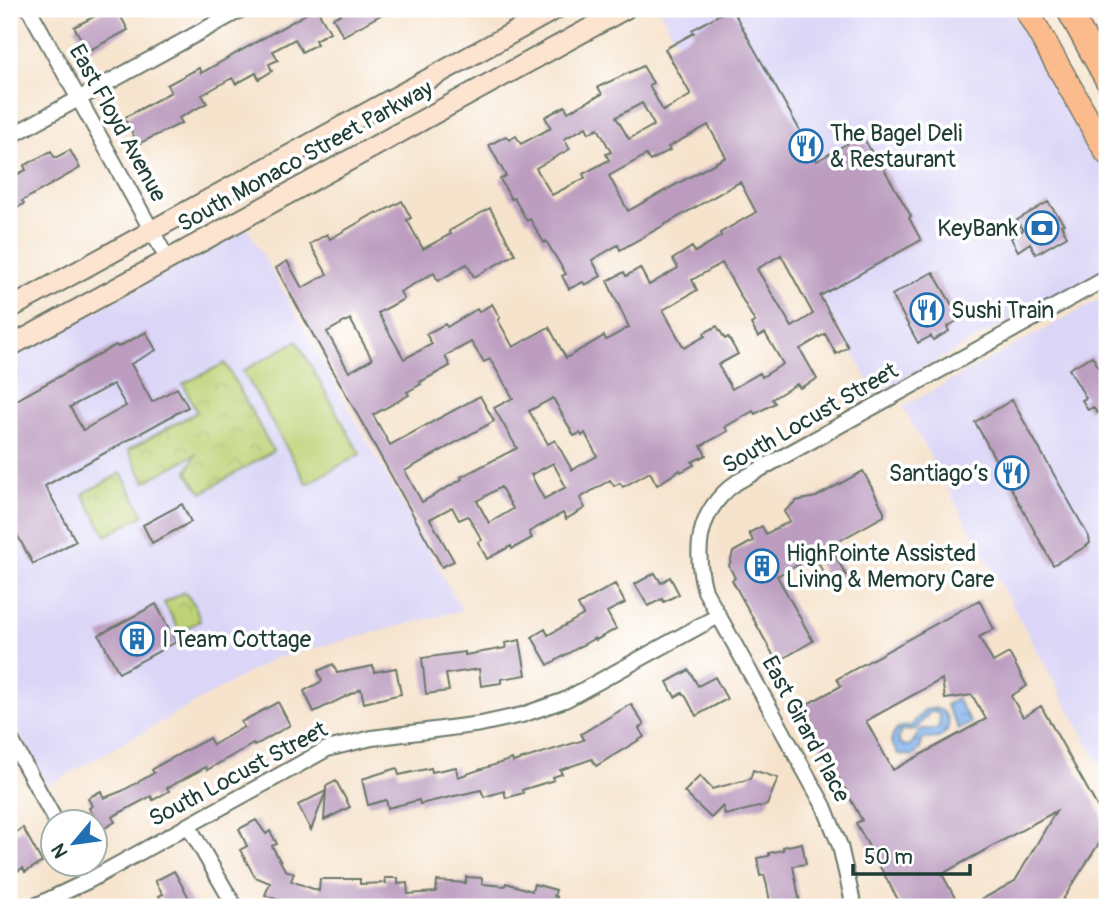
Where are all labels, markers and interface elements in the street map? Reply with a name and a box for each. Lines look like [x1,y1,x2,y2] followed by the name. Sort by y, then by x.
[63,39,174,207] street label: East Floyd Avenue
[172,74,438,238] street label: South Monaco Street Parkway
[830,119,962,174] place label: The Bagel Deli & Restaurant
[787,127,825,165] restaurant icon: The Bagel Deli & Restaurant
[1023,209,1061,247] bank icon: KeyBank
[937,214,1018,243] place label: KeyBank
[908,291,946,329] restaurant icon: Sushi Train
[951,296,1054,325] place label: Sushi Train
[717,356,904,480] street label: South Locust Street
[993,454,1031,492] restaurant icon: Santiago’s
[889,459,988,488] place label: Santiago’s
[786,539,995,594] place label: HighPointe Assisted Living & Memory Care
[743,547,781,585] building icon: HighPointe Assisted Living & Memory Care
[118,620,156,658] building icon: I Team Cottage
[162,625,312,654] place label: I Team Cottage
[755,651,857,808] street label: East Girard Place
[144,714,333,833] street label: South Locust Street
[38,808,108,878] north arrow
[853,832,971,876] scale bar
[46,839,74,862] text: N
[864,844,913,871] text: 50 m

